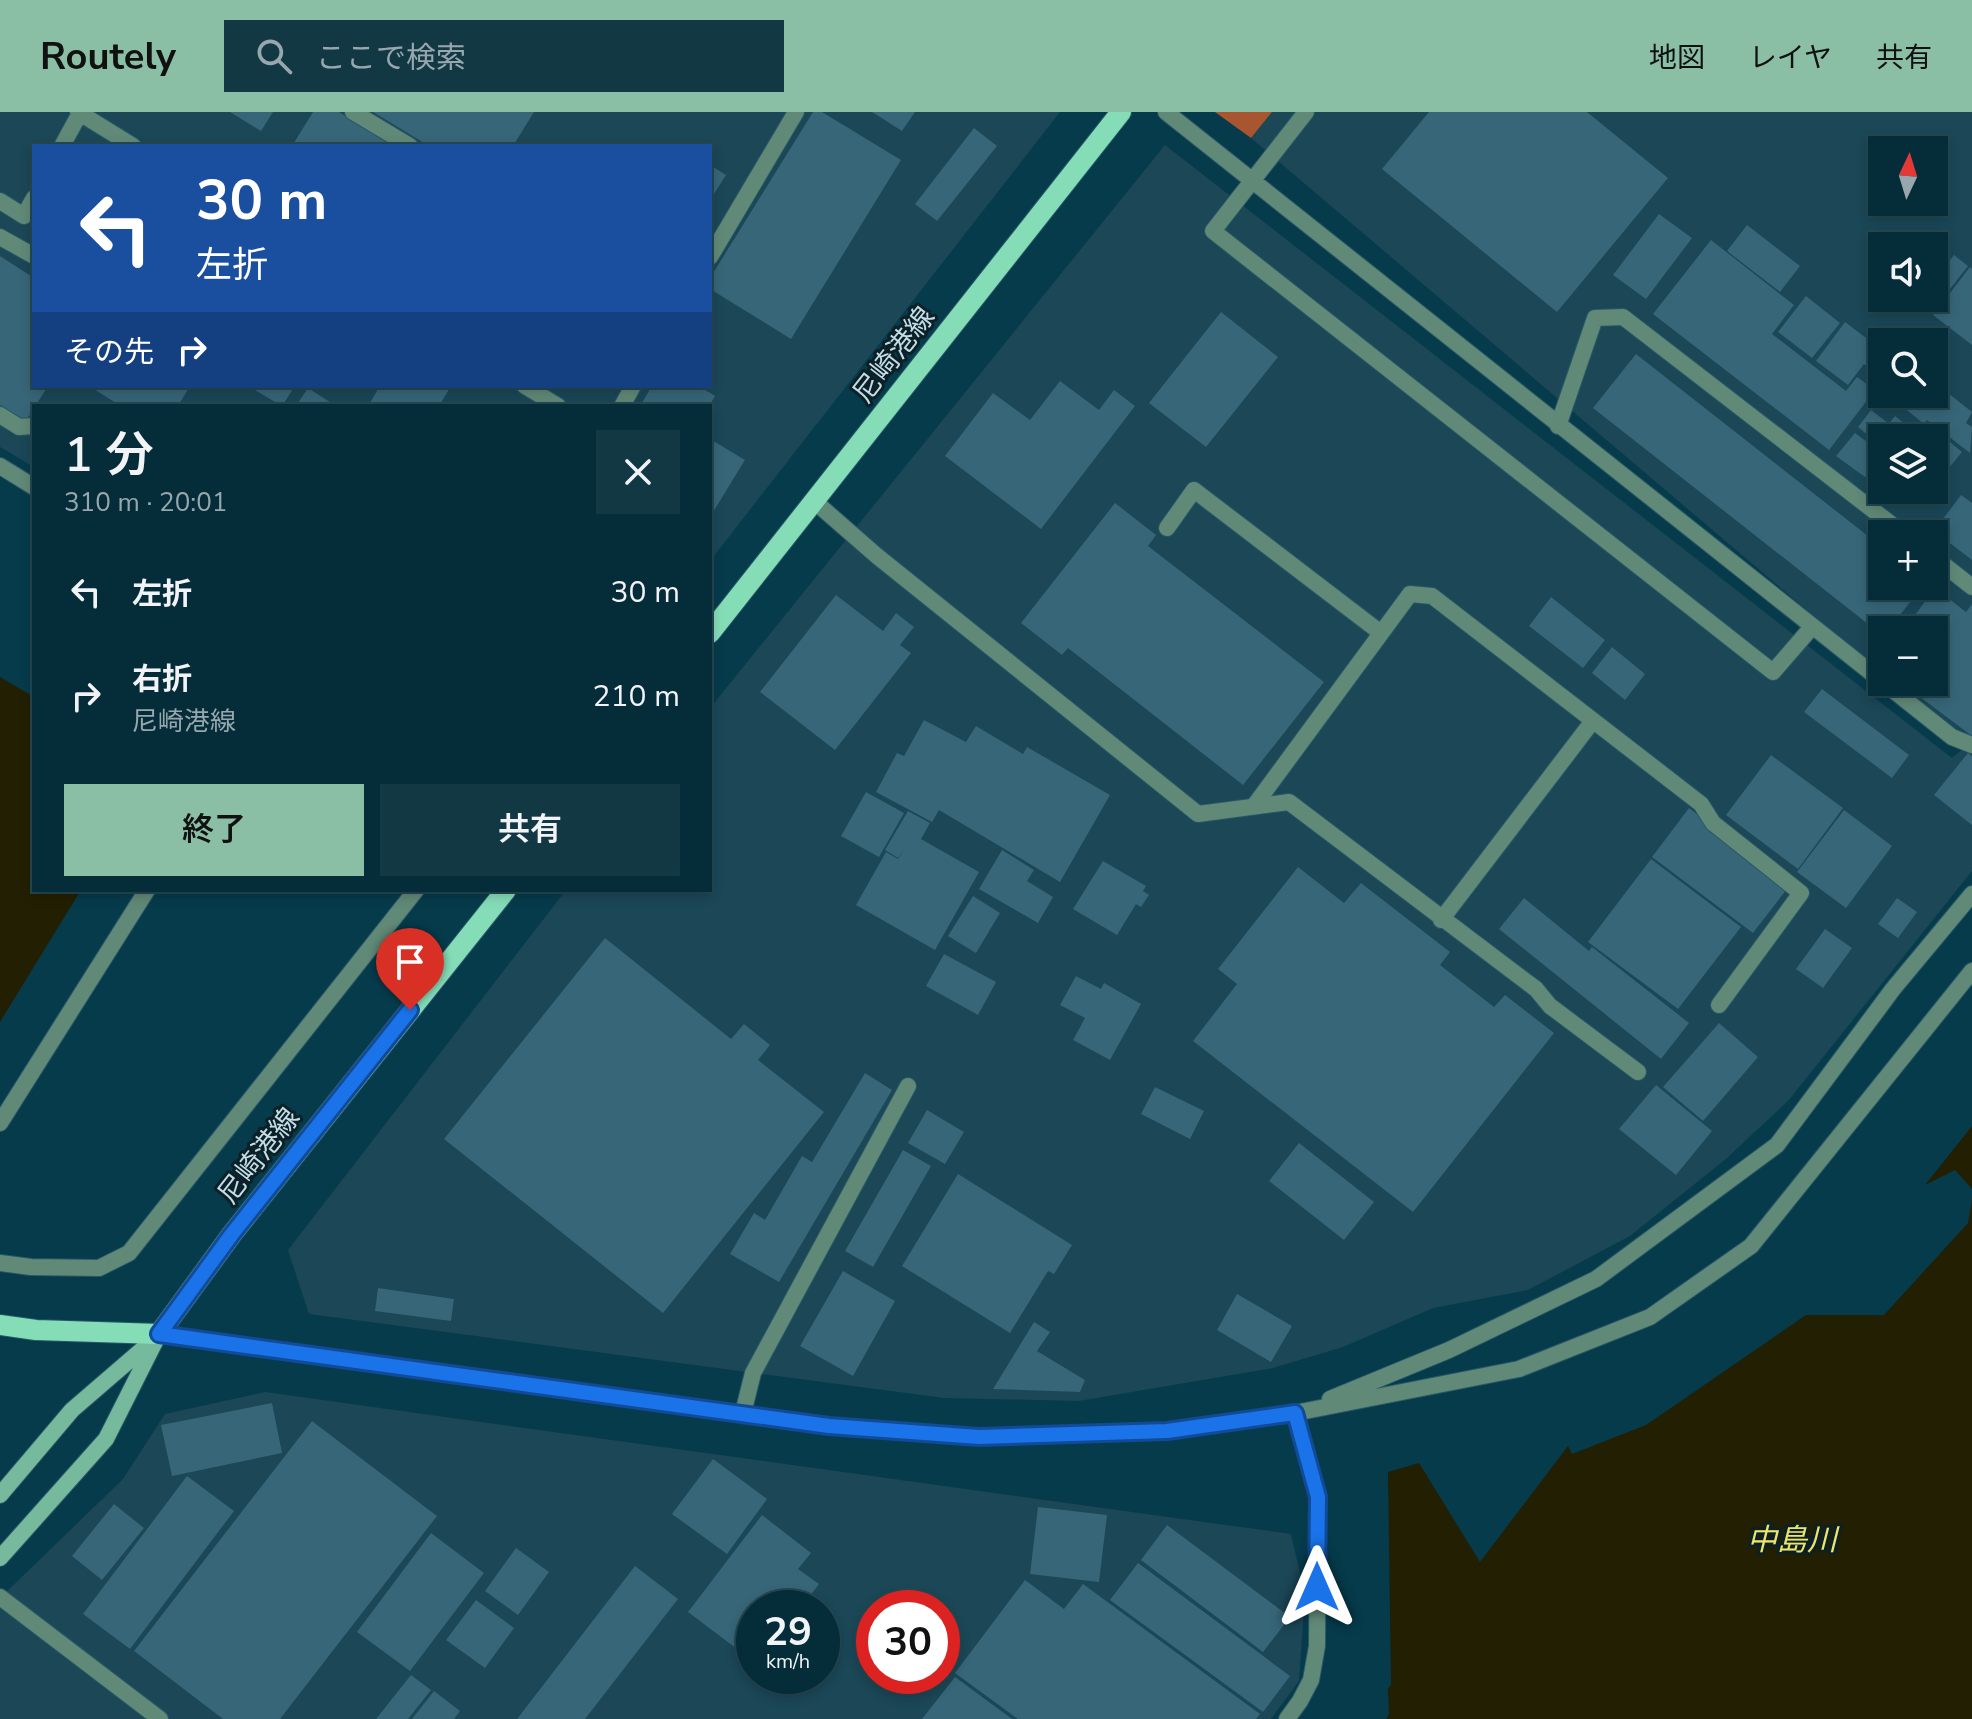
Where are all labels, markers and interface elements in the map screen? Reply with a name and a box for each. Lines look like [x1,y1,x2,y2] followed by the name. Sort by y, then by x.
[224,20,784,92] search box
[40,31,176,82] text: Routely
[252,34,296,78] icon: search
[316,38,466,79] text: ここで検索
[1649,39,1705,77] text: 地図
[1749,39,1832,77] text: レイヤ
[1876,39,1932,77] text: 共有
[1868,136,1948,216] north arrow
[1868,136,1948,696] map controls
[196,162,327,239] text: 30 m
[64,176,168,280] icon: left
[1868,232,1948,312] button: sound
[196,241,268,290] text: 左折
[845,299,943,411] street label: 尼崎港線
[170,328,214,372] icon: right
[1868,328,1948,408] button: search
[64,332,154,373] text: その先
[64,422,153,488] text: 1 分
[1868,424,1948,504] button: layers
[596,430,680,514] button: close
[64,485,227,520] text: 310 m · 20:01
[1868,520,1948,600] button: +
[64,570,108,614] icon: left
[611,572,680,613] text: 30 m
[132,574,192,615] text: 左折
[1868,616,1948,696] button: −
[132,659,192,700] text: 右折
[64,674,108,718] icon: right
[593,676,680,717] text: 210 m
[132,704,236,739] text: 尼崎港線
[64,784,364,876] button: 終了
[380,784,680,876] button: 共有
[376,928,444,1010] pin
[388,940,432,984] icon: arrive
[210,1100,308,1212] street label: 尼崎港線
[1747,1520,1840,1561] water label: 中島川
[1275,1545,1359,1629] position arrow
[856,1590,960,1694] speed limit sign: 30
[764,1605,812,1659] text: 29
[766,1648,810,1675] text: km/h

